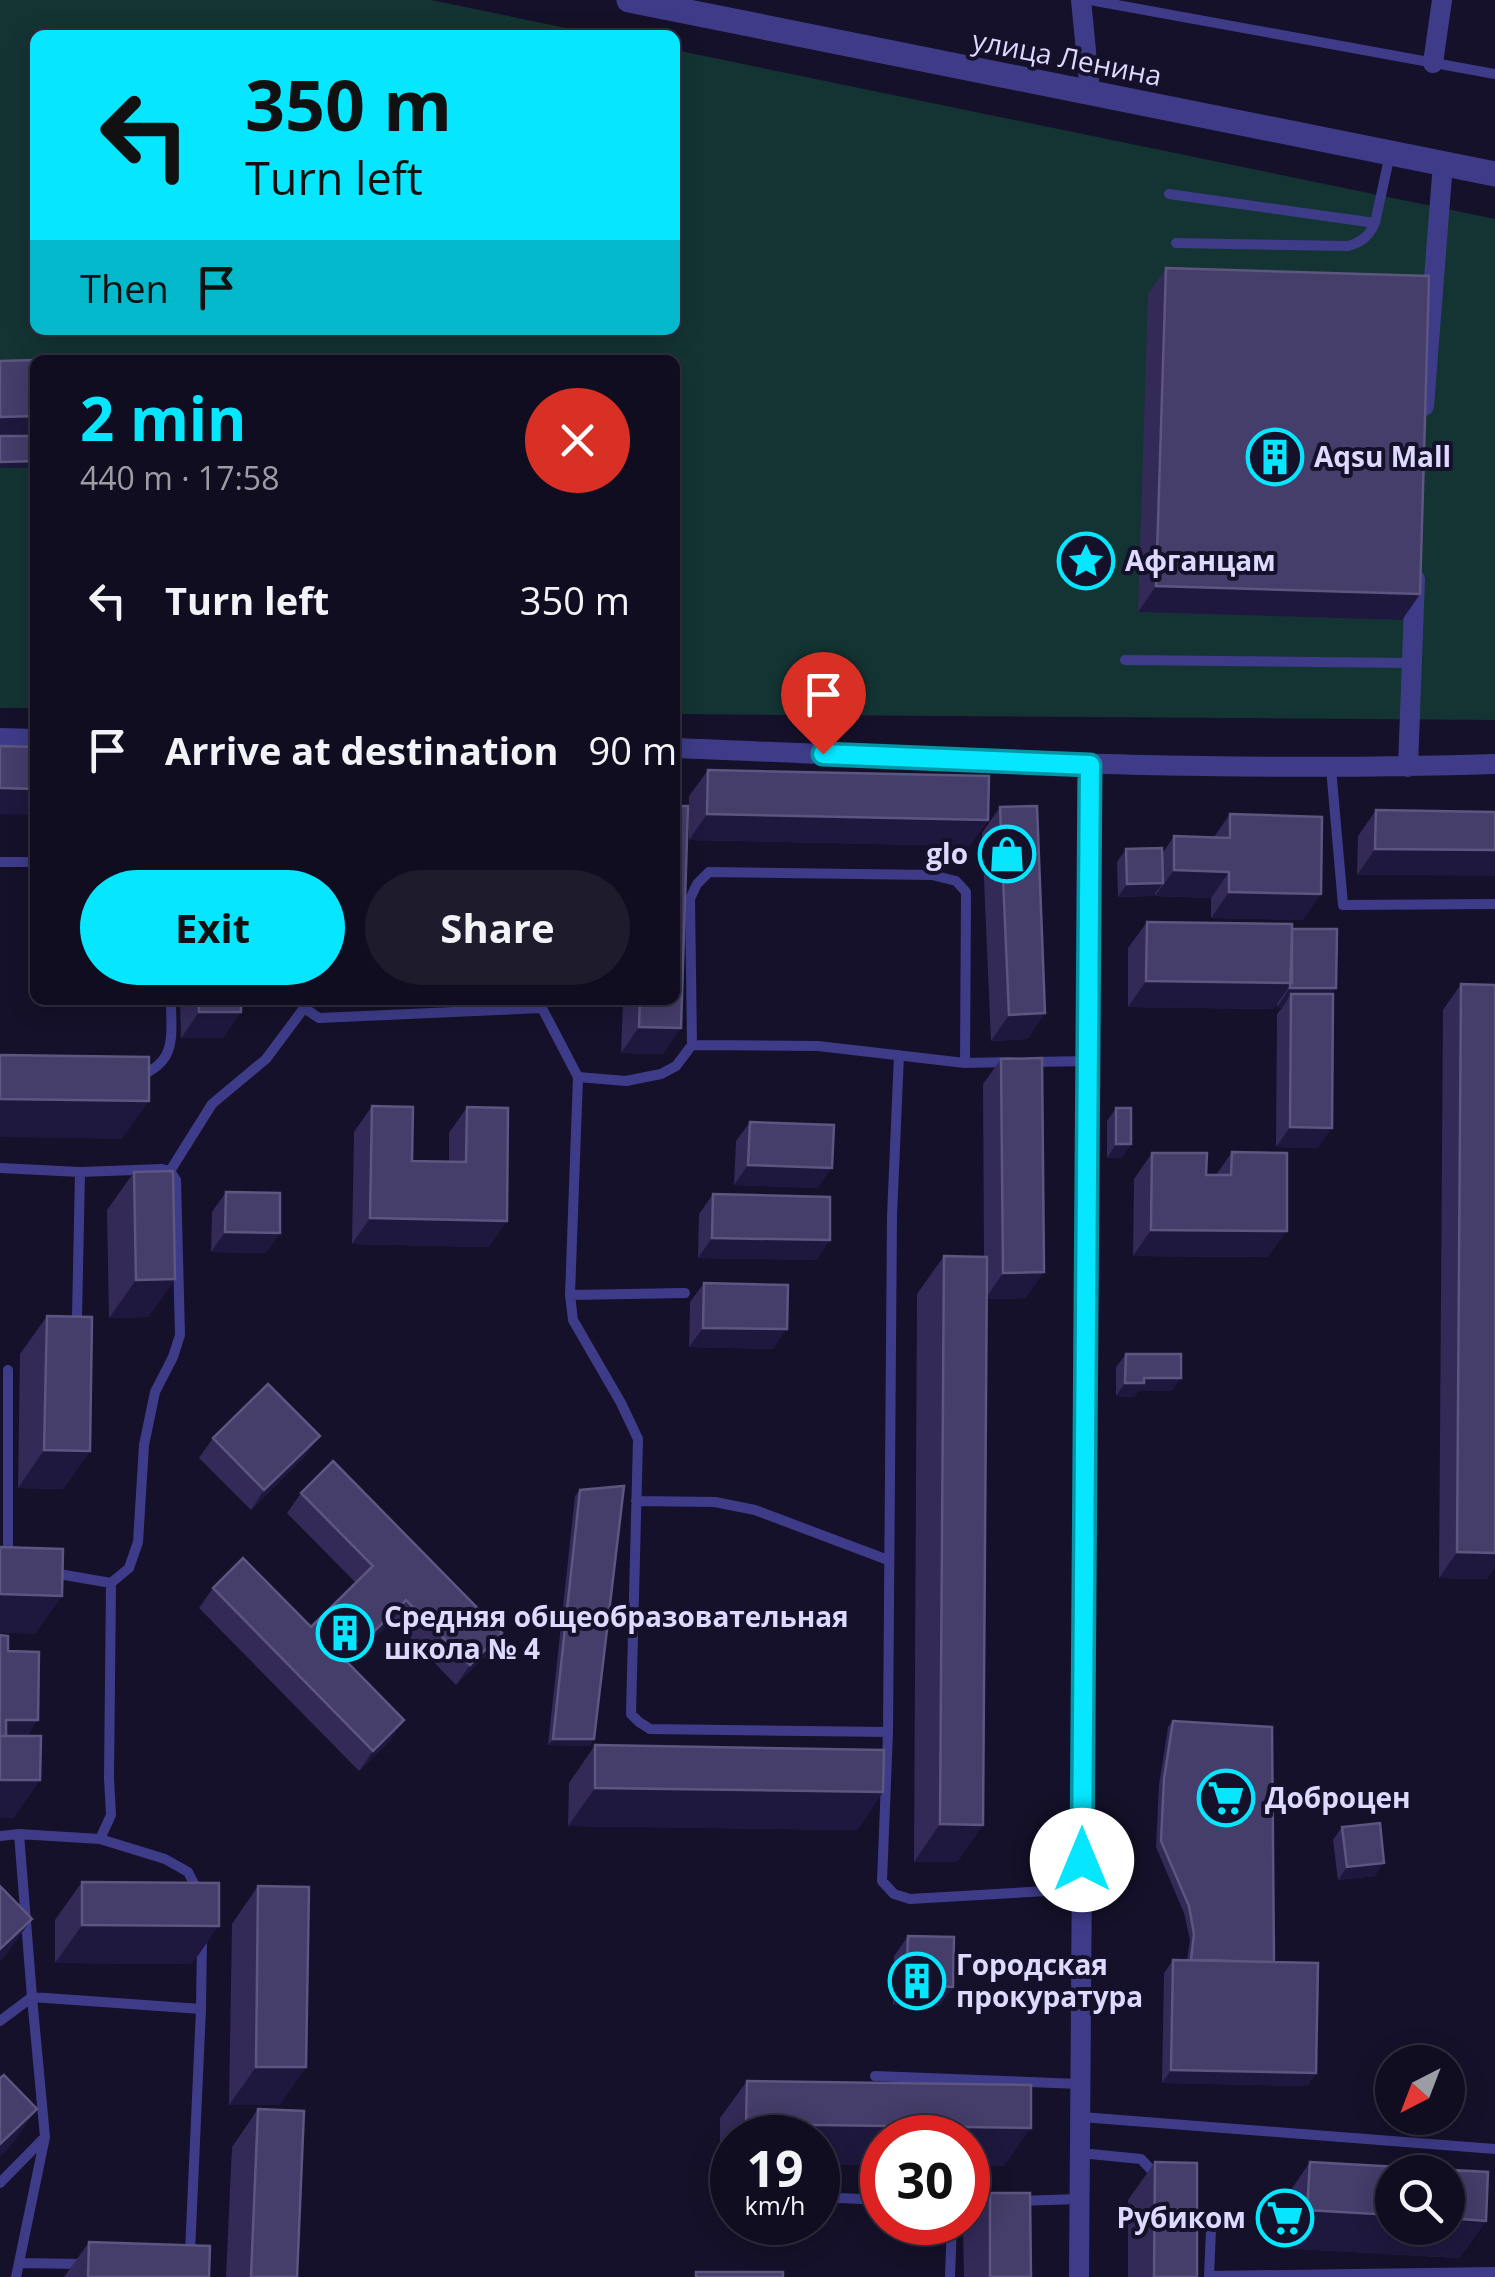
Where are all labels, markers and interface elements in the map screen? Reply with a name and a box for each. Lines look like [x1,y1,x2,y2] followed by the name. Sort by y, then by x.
[969,20,1165,94] street label: улица Ленина
[245,56,452,152] text: 350 m
[80,70,210,200] icon: left
[245,147,423,208] text: Turn left
[189,260,244,315] icon: arrive
[80,262,169,314] text: Then
[80,377,247,459] text: 2 min
[525,388,630,493] button: close
[1245,427,1305,487] building icon: Аqsu Mall
[1314,437,1451,475] place label: Аqsu Mall
[80,456,279,499] text: 440 m · 17:58
[1056,531,1116,591] place icon: Афганцам
[1125,541,1276,579] place label: Афганцам
[80,573,135,628] icon: left
[165,574,329,626] text: Turn left
[520,574,630,626] text: 350 m
[781,652,866,755] pin
[796,667,851,722] icon: arrive
[80,723,135,778] icon: arrive
[165,724,559,776] text: Arrive at destination
[589,724,677,776] text: 90 m
[977,824,1037,884] shop icon: glo
[926,834,968,872] place label: glo
[80,870,345,985] button: Exit
[365,870,630,985] button: Share
[384,1597,849,1667] place label: Средняя общеобразовательная школа № 4
[315,1603,375,1663] building icon: Средняя общеобразовательная школа № 4
[1196,1768,1256,1828] supermarket icon: Доброцен
[1265,1778,1411,1816] place label: Доброцен
[1030,1808,1134,1912] position arrow
[956,1945,1143,2015] place label: Городская прокуратура
[887,1951,947,2011] building icon: Городская прокуратура
[1375,2045,1465,2135] north arrow
[1375,2045,1465,2245] map controls
[860,2115,990,2245] speed limit sign: 30
[746,2134,804,2202] text: 19
[1375,2155,1465,2245] button: search
[745,2188,805,2222] text: km/h
[1255,2188,1315,2248] supermarket icon: Рубиком
[1117,2198,1246,2236] place label: Рубиком

